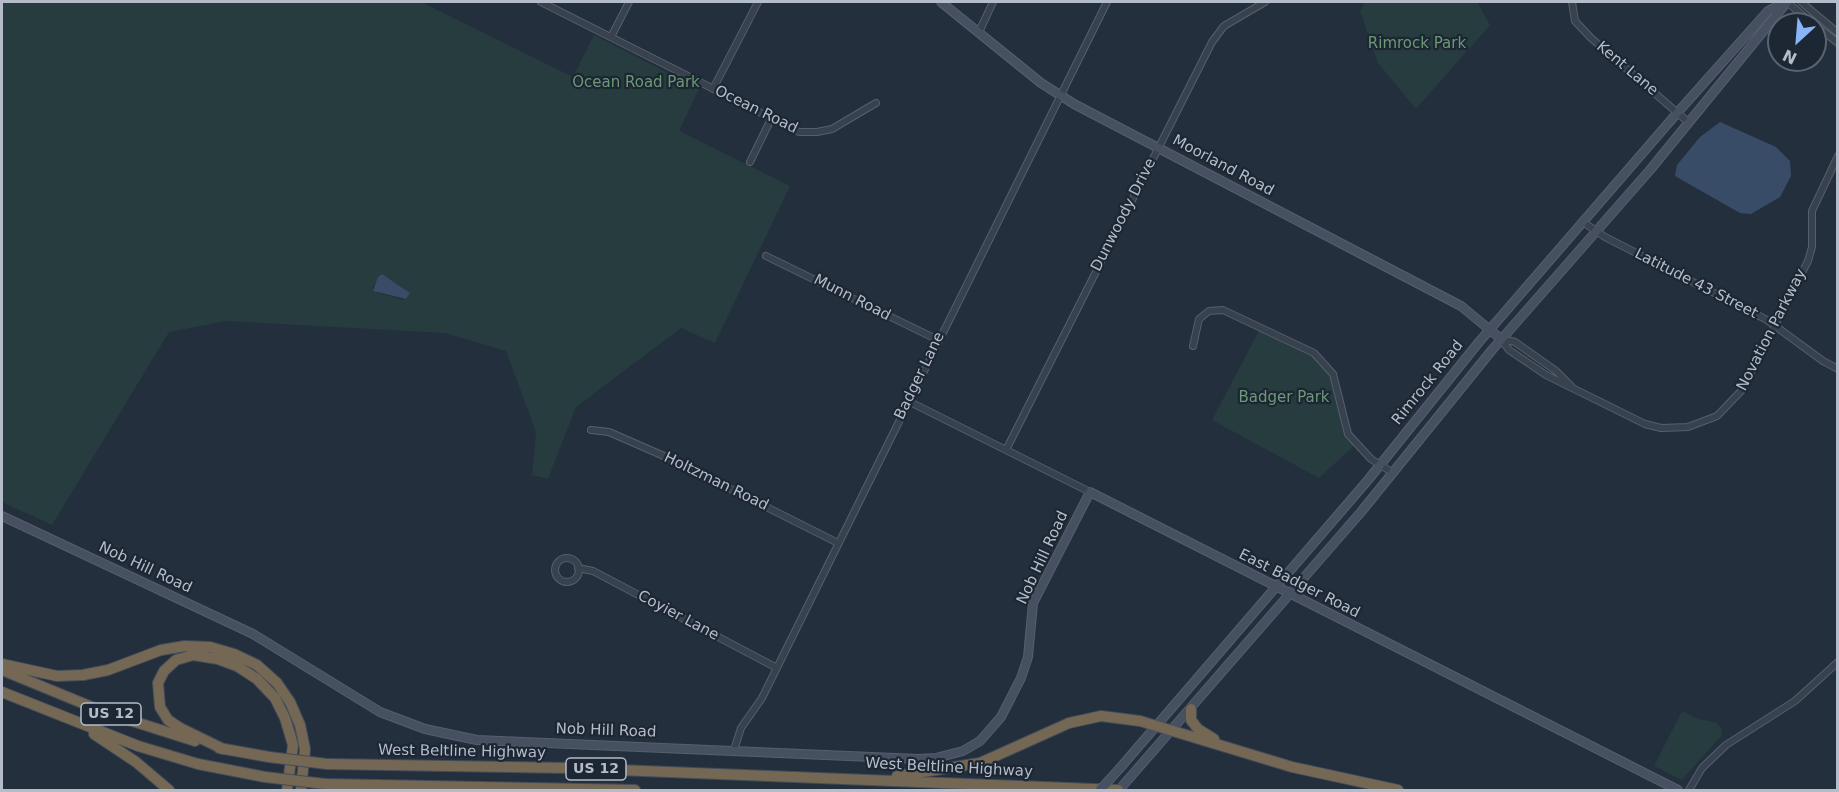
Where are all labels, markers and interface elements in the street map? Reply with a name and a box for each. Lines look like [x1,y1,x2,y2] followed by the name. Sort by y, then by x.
[1767,12,1827,72] north arrow
[1368,35,1466,53] park label: Rimrock Park
[1593,38,1661,100] street label: Kent Lane
[1780,45,1800,68] text: N
[572,74,700,92] park label: Ocean Road Park
[711,82,801,138] street label: Ocean Road
[1169,132,1277,200] street label: Moorland Road
[1088,156,1160,274] street label: Dunwoody Drive
[1631,245,1761,323] street label: Latitude 43 Street
[1733,266,1811,394] street label: Novation Parkway
[811,271,893,325] street label: Munn Road
[891,329,949,423] street label: Badger Lane
[1388,337,1468,429] street label: Rimrock Road
[1238,389,1330,407] park label: Badger Park
[661,449,771,515] street label: Holtzman Road
[1014,508,1072,608] street label: Nob Hill Road
[95,539,195,597] street label: Nob Hill Road
[1235,546,1363,622] street label: East Badger Road
[634,587,722,645] street label: Coyier Lane
[81,703,141,725] road number: US 12
[555,720,657,742] street label: Nob Hill Road
[378,742,546,762] street label: West Beltline Highway
[865,755,1033,781] street label: West Beltline Highway
[566,758,626,780] road number: US 12

